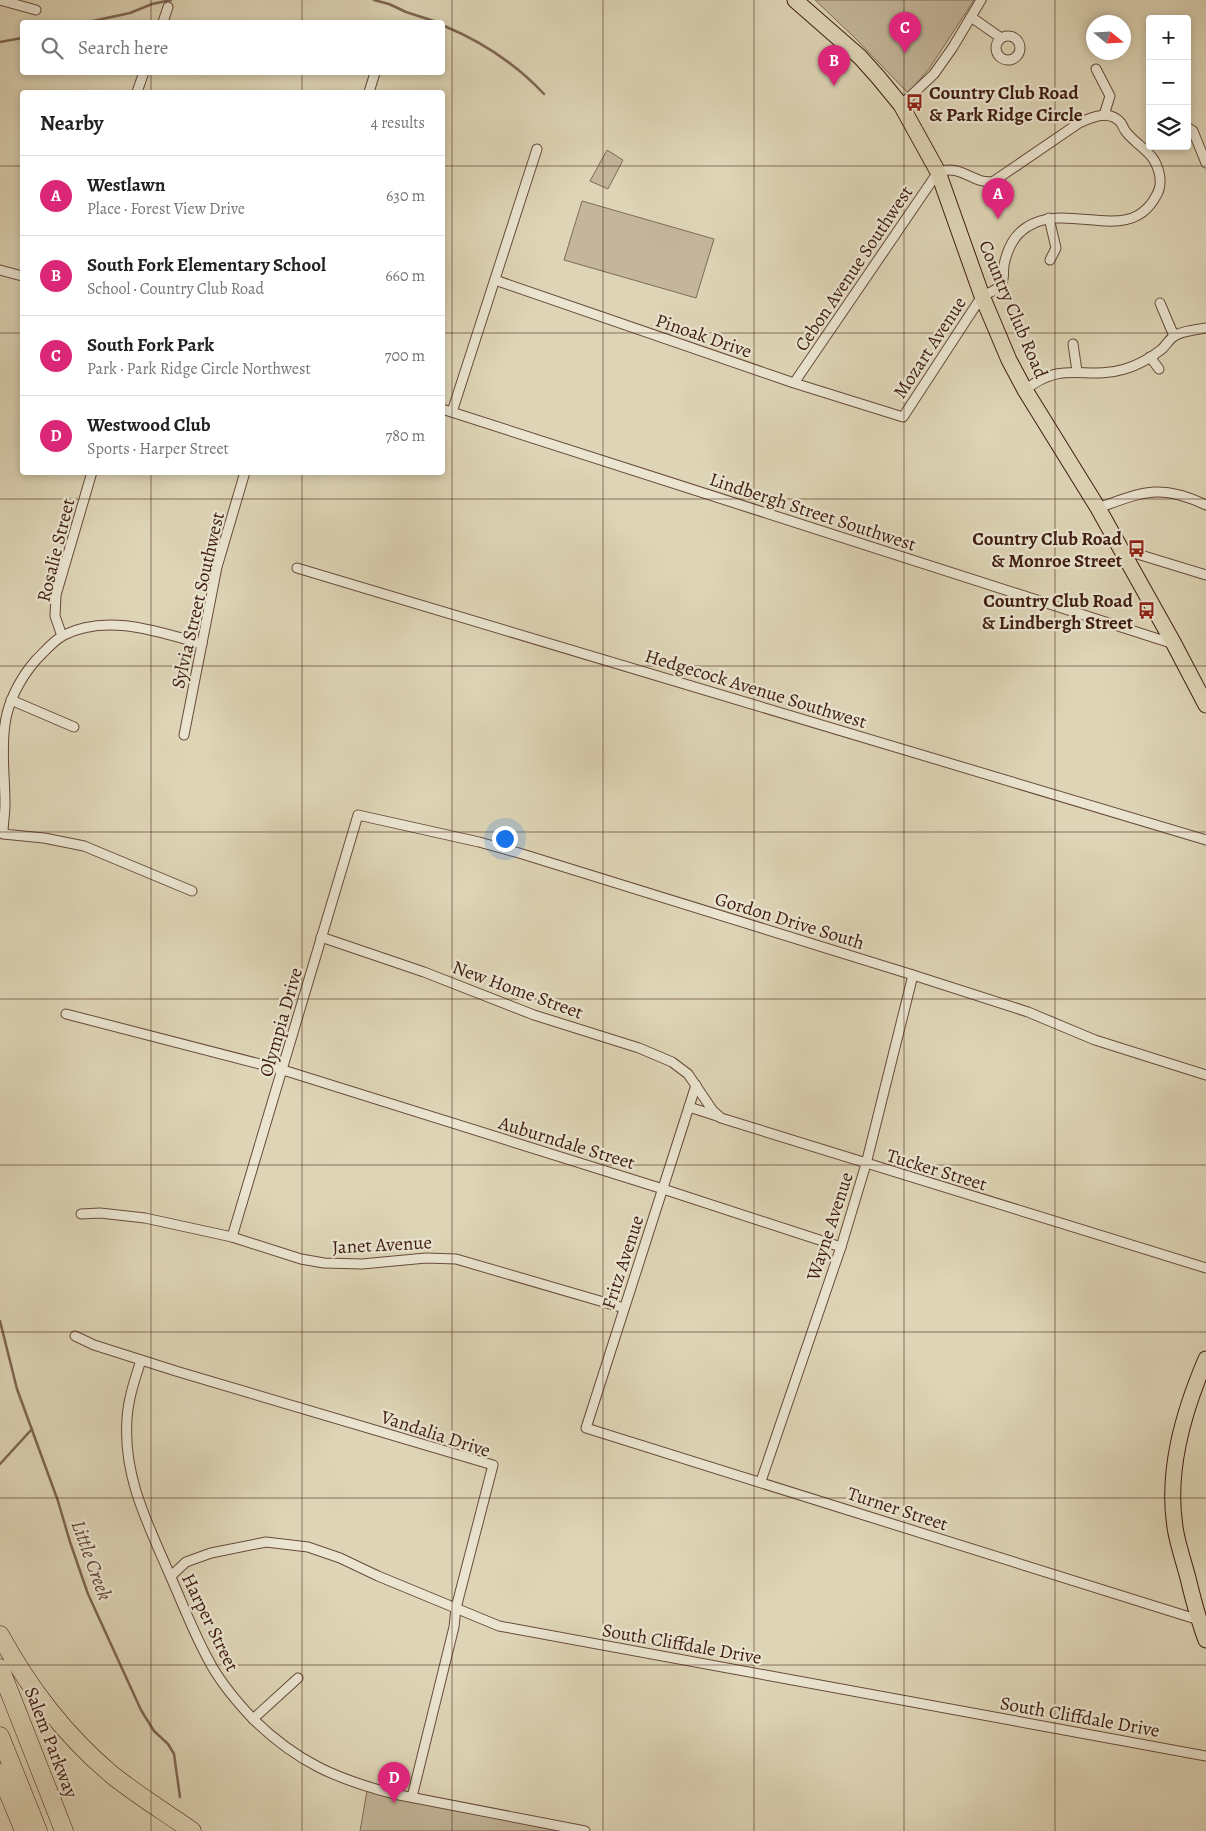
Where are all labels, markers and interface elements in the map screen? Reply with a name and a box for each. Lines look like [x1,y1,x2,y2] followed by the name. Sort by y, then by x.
[889,12,921,53] pin: C
[1086,15,1131,60] north arrow
[1146,15,1191,150] map controls
[1146,15,1191,60] button: +
[20,20,445,75] search box
[38,34,66,62] icon: search
[78,35,168,61] text: Search here
[818,45,850,86] pin: B
[1146,60,1191,105] button: −
[929,80,1083,128] place label: Country Club Road & Park Ridge Circle
[905,93,925,113] bus stop icon: Country Club Road & Park Ridge Circle
[1146,105,1191,150] button: layers
[40,109,103,137] text: Nearby
[371,112,425,134] text: 4 results
[87,172,165,198] text: Westlawn
[982,178,1014,219] pin: A
[789,181,919,357] street label: Cebon Avenue Southwest
[51,185,61,207] text: A
[386,185,425,207] text: 630 m
[87,198,245,220] text: Place · Forest View Drive
[972,236,1054,383] street label: Country Club Road
[87,252,326,278] text: South Fork Elementary School
[51,265,61,287] text: B
[385,265,425,287] text: 660 m
[87,278,264,300] text: School · Country Club Road
[887,292,973,404] street label: Mozart Avenue
[652,307,755,365] street label: Pinoak Drive
[87,332,214,358] text: South Fork Park
[51,345,61,367] text: C
[385,345,425,367] text: 700 m
[87,358,311,380] text: Park · Park Ridge Circle Northwest
[87,412,211,438] text: Westwood Club
[50,425,62,447] text: D
[386,425,425,447] text: 780 m
[87,438,229,460] text: Sports · Harper Street
[706,466,919,558] street label: Lindbergh Street Southwest
[31,496,81,605] street label: Rosalie Street
[165,509,231,691] street label: Sylvia Street Southwest
[972,526,1123,574] place label: Country Club Road & Monroe Street
[1126,539,1146,559] bus stop icon: Country Club Road & Monroe Street
[982,588,1134,636] place label: Country Club Road & Lindbergh Street
[1137,601,1157,621] bus stop icon: Country Club Road & Lindbergh Street
[642,643,870,735] street label: Hedgecock Avenue Southwest
[492,826,518,852] your location
[712,886,868,956] street label: Gordon Drive South
[449,954,587,1026] street label: New Home Street
[253,965,309,1080] street label: Olympia Drive
[494,1110,638,1176] street label: Auburndale Street
[883,1142,990,1198] street label: Tucker Street
[800,1169,860,1285] street label: Wayne Avenue
[596,1212,650,1313] street label: Fritz Avenue
[331,1229,433,1261] street label: Janet Avenue
[377,1404,494,1464] street label: Vandalia Drive
[844,1481,951,1537] street label: Turner Street
[65,1516,119,1604] water label: Little Creek
[175,1569,245,1676] street label: Harper Street
[600,1617,764,1671] street label: South Cliffdale Drive
[18,1683,84,1802] street label: Salem Parkway
[998,1690,1162,1744] street label: South Cliffdale Drive
[378,1762,410,1803] pin: D

